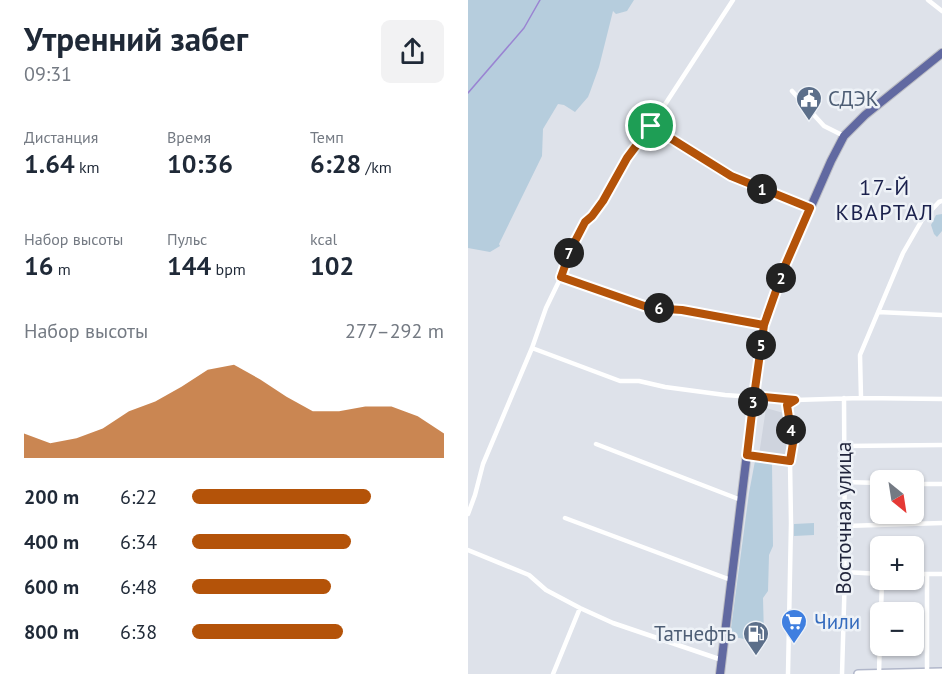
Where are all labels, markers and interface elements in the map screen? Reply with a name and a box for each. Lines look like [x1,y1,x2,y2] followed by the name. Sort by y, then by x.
[24,17,248,60] text: Утренний забег
[381,20,444,83] button: share
[24,61,72,87] text: 09:31
[794,84,824,122] public building icon: СДЭК
[828,85,879,112] place label: СДЭК
[625,100,676,151] pin
[634,109,667,142] icon: arrive
[24,127,98,147] text: Дистанция
[167,127,211,147] text: Время
[310,127,344,147] text: Темп
[24,147,75,180] text: 1.64
[167,147,233,180] text: 10:36
[310,147,361,180] text: 6:28
[75,157,100,177] text: km
[361,157,392,177] text: /km
[836,173,934,226] district label: 17-Й КВАРТАЛ
[747,174,777,204] pin: 1
[757,179,767,199] text: 1
[24,229,123,249] text: Набор высоты
[167,229,207,249] text: Пульс
[310,229,337,249] text: kcal
[554,238,584,268] pin: 7
[564,243,574,263] text: 7
[24,249,53,282] text: 16
[167,249,211,282] text: 144
[310,249,354,282] text: 102
[53,259,71,279] text: m
[211,259,246,279] text: bpm
[766,263,796,293] pin: 2
[776,268,786,288] text: 2
[644,293,674,323] pin: 6
[654,298,664,318] text: 6
[24,318,148,344] text: Набор высоты
[345,318,444,344] text: 277–292 m
[746,330,776,360] pin: 5
[756,335,766,355] text: 5
[738,387,768,417] pin: 3
[748,392,758,412] text: 3
[776,415,806,445] pin: 4
[786,420,796,440] text: 4
[830,441,857,595] street label: Восточная улица
[870,470,924,524] north arrow
[870,470,924,656] map controls
[24,484,79,510] text: 200 m
[120,484,157,510] text: 6:22
[24,529,79,555] text: 400 m
[120,529,157,555] text: 6:34
[870,536,924,590] button: +
[24,574,79,600] text: 600 m
[120,574,157,600] text: 6:48
[870,602,924,656] button: −
[779,607,809,645] supermarket icon: Чили
[814,608,860,635] place label: Чили
[24,619,79,645] text: 800 m
[120,619,157,645] text: 6:38
[741,619,771,657] fuel station icon: Татнефть
[654,620,736,647] place label: Татнефть

